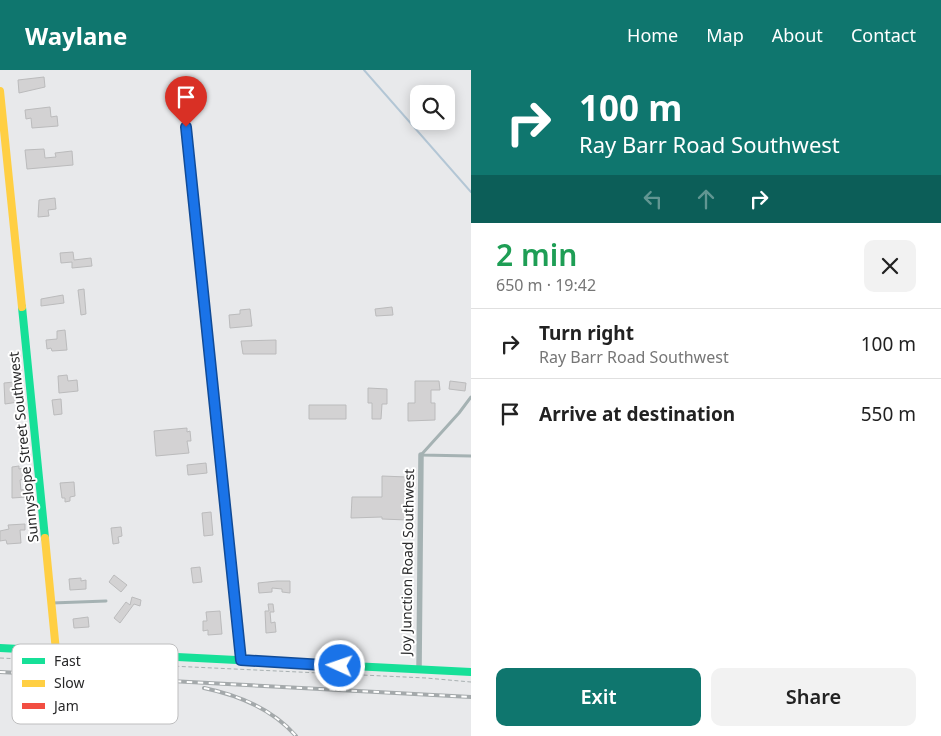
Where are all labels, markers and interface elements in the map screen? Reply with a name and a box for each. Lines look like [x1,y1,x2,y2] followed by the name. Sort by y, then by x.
[25,19,127,52] text: Waylane
[627,23,678,47] text: Home
[706,23,744,47] text: Map
[772,23,823,47] text: About
[851,23,916,47] text: Contact
[165,76,207,127] pin
[172,83,200,111] icon: arrive
[579,84,682,131] text: 100 m
[410,85,455,130] map controls
[410,85,455,130] button: search
[496,90,561,155] icon: right
[579,129,840,159] text: Ray Barr Road Southwest
[639,185,667,213] icon: left
[692,185,720,213] icon: ahead
[745,185,773,213] icon: right
[496,234,577,275] text: 2 min
[864,240,916,292] button: close
[496,274,596,296] text: 650 m · 19:42
[539,320,634,346] text: Turn right
[496,330,524,358] icon: right
[861,331,916,357] text: 100 m
[539,346,729,368] text: Ray Barr Road Southwest
[4,351,42,543] street label: Sunnyslope Street Southwest
[496,400,524,428] icon: arrive
[539,401,735,427] text: Arrive at destination
[861,401,916,427] text: 550 m
[396,469,418,657] street label: Joy Junction Road Southwest
[313,639,365,691] position arrow
[12,644,178,724] legend
[54,651,81,670] text: Fast
[496,668,701,726] button: Exit
[711,668,916,726] button: Share
[54,673,85,692] text: Slow
[52,696,79,715] text: Jam

